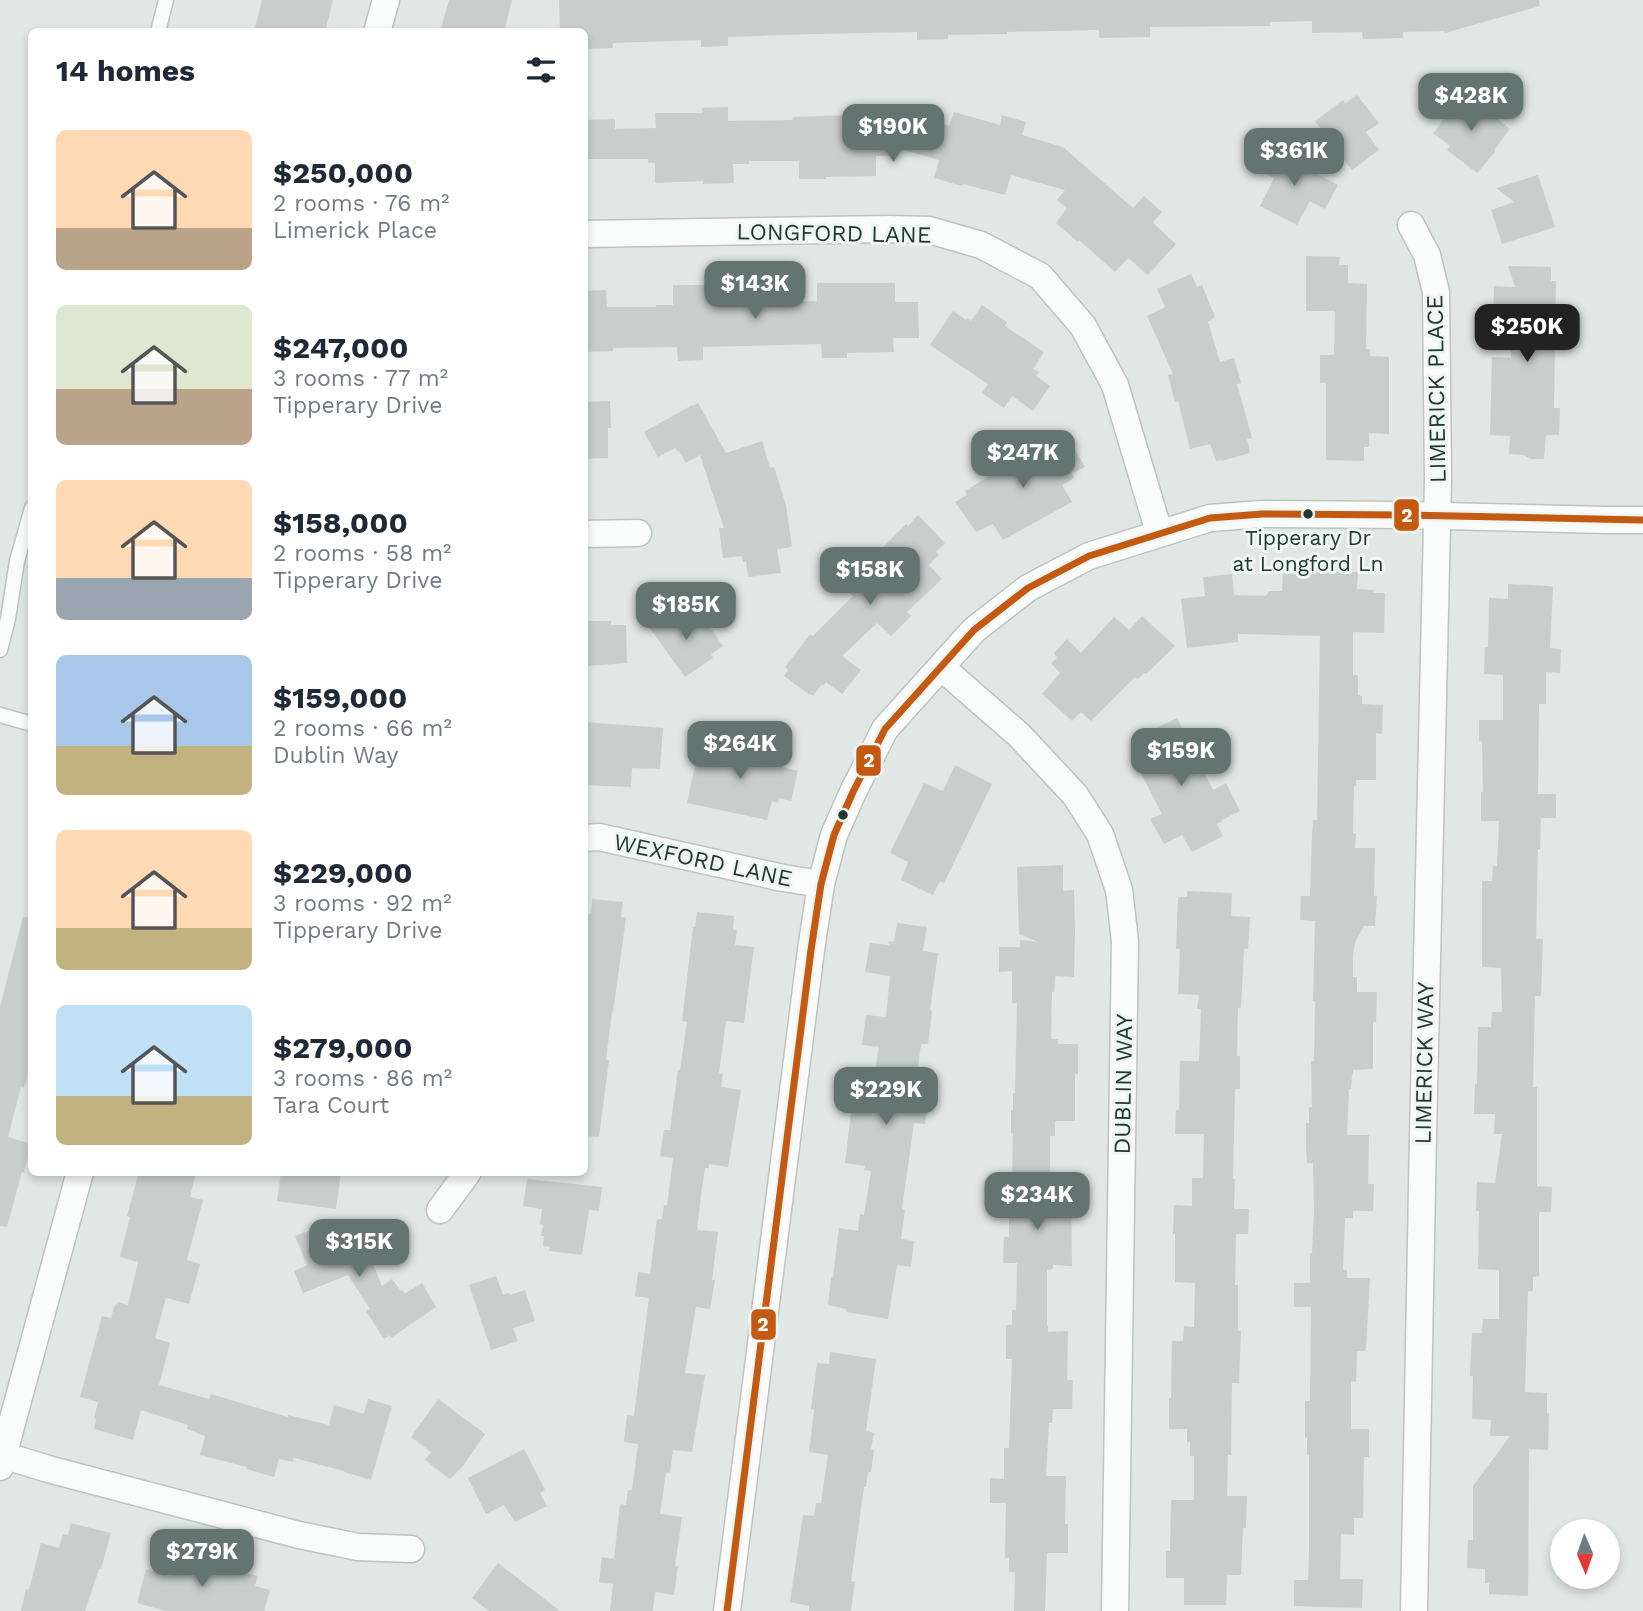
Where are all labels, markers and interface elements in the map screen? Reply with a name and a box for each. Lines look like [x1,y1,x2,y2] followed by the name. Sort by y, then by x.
[522,51,560,89] icon: filters
[56,53,195,88] text: 14 homes
[1422,74,1520,133] pin: $428K
[1434,82,1508,109] text: $428K
[844,104,942,164] pin: $190K
[858,113,928,140] text: $190K
[1245,128,1343,188] pin: $361K
[1260,137,1328,164] text: $361K
[273,155,413,190] text: $250,000
[112,158,196,242] icon: home
[273,190,449,217] text: 2 rooms · 76 m²
[273,217,437,244] text: Limerick Place
[736,218,932,249] street label: LONGFORD LANE
[706,262,804,321] pin: $143K
[720,270,790,297] text: $143K
[1421,295,1452,483] street label: LIMERICK PLACE
[1478,304,1576,364] pin: $250K
[1491,313,1563,340] text: $250K
[273,330,409,365] text: $247,000
[112,333,196,417] icon: home
[273,365,448,392] text: 3 rooms · 77 m²
[273,392,443,419] text: Tipperary Drive
[974,430,1072,490] pin: $247K
[987,439,1059,466] text: $247K
[1393,498,1420,532] line badge: 2
[1401,504,1413,527] text: 2
[273,505,408,540] text: $158,000
[1301,507,1315,521] marker: Tipperary Dr at Longford Ln
[112,508,196,592] icon: home
[1232,525,1384,576] place label: Tipperary Dr at Longford Ln
[273,540,452,567] text: 2 rooms · 58 m²
[821,548,919,607] pin: $158K
[836,556,904,583] text: $158K
[273,567,443,594] text: Tipperary Drive
[637,582,735,642] pin: $185K
[652,591,720,618] text: $185K
[273,680,407,715] text: $159,000
[112,683,196,767] icon: home
[273,715,452,742] text: 2 rooms · 66 m²
[691,722,789,781] pin: $264K
[1132,728,1230,788] pin: $159K
[703,730,777,757] text: $264K
[1147,737,1215,764] text: $159K
[273,742,398,769] text: Dublin Way
[855,744,882,777] line badge: 2
[863,749,875,772] text: 2
[836,808,850,822] unlabelled marker
[611,828,795,893] street label: WEXFORD LANE
[273,855,413,890] text: $229,000
[112,858,196,942] icon: home
[273,890,452,917] text: 3 rooms · 92 m²
[273,917,443,944] text: Tipperary Drive
[1410,981,1439,1145] street label: LIMERICK WAY
[1109,1013,1138,1155] street label: DUBLIN WAY
[273,1030,413,1065] text: $279,000
[112,1033,196,1117] icon: home
[273,1065,452,1092] text: 3 rooms · 86 m²
[837,1068,935,1127] pin: $229K
[850,1076,922,1103] text: $229K
[273,1092,389,1119] text: Tara Court
[988,1172,1086,1232] pin: $234K
[1001,1181,1073,1208] text: $234K
[310,1220,408,1279] pin: $315K
[325,1228,393,1255] text: $315K
[750,1308,777,1341] line badge: 2
[757,1313,769,1336] text: 2
[1550,1519,1620,1589] north arrow
[1550,1519,1620,1589] map controls
[153,1530,251,1589] pin: $279K
[166,1538,238,1565] text: $279K

